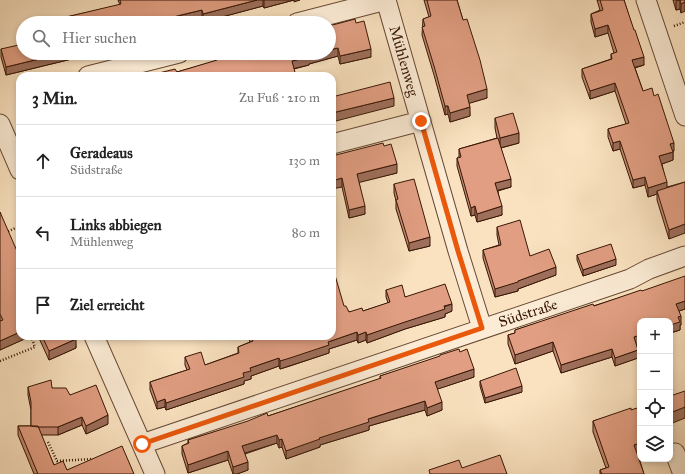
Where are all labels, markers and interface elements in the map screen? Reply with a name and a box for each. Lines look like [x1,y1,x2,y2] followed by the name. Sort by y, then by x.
[16,16,336,60] search box
[385,24,423,99] street label: Mühlenweg
[30,27,52,49] icon: search
[62,29,137,47] text: Hier suchen
[32,88,77,109] text: 3 Min.
[239,90,320,106] text: Zu Fuß · 210 m
[412,112,430,130] route end
[70,144,133,162] text: Geradeaus
[32,150,54,172] icon: ahead
[288,153,320,169] text: 130 m
[70,162,123,178] text: Südstraße
[70,216,162,234] text: Links abbiegen
[32,222,54,244] icon: left
[292,225,320,241] text: 80 m
[70,234,133,250] text: Mühlenweg
[32,294,54,316] icon: arrive
[496,295,560,331] street label: Südstraße
[70,296,145,314] text: Ziel erreicht
[637,318,673,462] map controls
[637,318,673,354] button: +
[637,354,673,390] button: −
[637,390,673,426] button: locate
[637,426,673,462] button: layers
[133,435,151,453] route start

